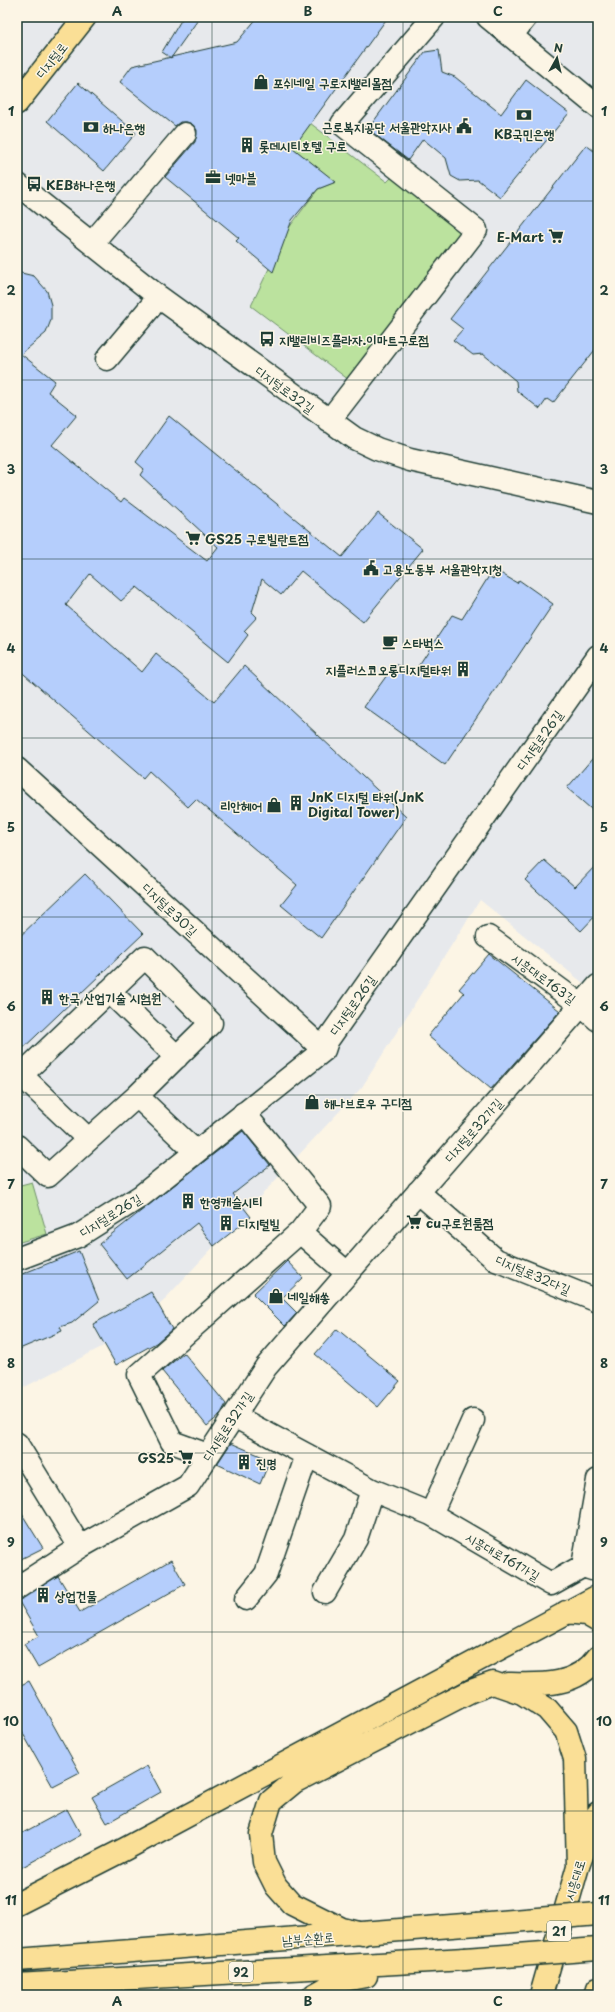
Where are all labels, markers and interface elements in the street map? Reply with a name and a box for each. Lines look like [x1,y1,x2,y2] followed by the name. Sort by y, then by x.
[112,1,122,20] text: A
[304,1,313,20] text: B
[493,1,503,20] text: C
[31,38,71,82] street label: 디지털로
[537,38,577,78] north arrow
[553,39,564,57] text: N
[252,73,270,91] shop icon: 포쉬네일 구로지밸리몰점
[273,73,393,92] place label: 포쉬네일 구로지밸리몰점
[8,101,14,120] text: 1
[601,101,607,120] text: 1
[515,106,533,124] bank icon: KB국민은행
[322,117,453,136] place label: 근로복지공단 서울관악지사
[455,117,473,135] public building icon: 근로복지공단 서울관악지사
[82,118,100,136] bank icon: 하나은행
[103,118,145,137] place label: 하나은행
[494,124,554,143] place label: KB국민은행
[238,136,256,154] building icon: 롯데시티호텔 구로
[259,136,347,155] place label: 롯데시티호텔 구로
[204,168,222,186] office icon: 넷마블
[225,168,257,187] place label: 넷마블
[25,175,43,193] bus stop icon: KEB하나은행
[46,175,115,194] place label: KEB하나은행
[497,227,544,246] place label: E-Mart
[547,227,565,245] supermarket icon: E-Mart
[6,280,16,299] text: 2
[599,280,609,299] text: 2
[258,330,276,348] bus stop icon: 지밸리비즈플라자.이마트구로점
[279,330,430,349] place label: 지밸리비즈플라자.이마트구로점
[251,361,319,417] street label: 디지털로32길
[7,459,16,478] text: 3
[600,459,609,478] text: 3
[184,529,202,547] supermarket icon: GS25 구로빌란트점
[205,529,309,548] place label: GS25 구로빌란트점
[362,559,380,577] public building icon: 고용노동부 서울관악지청
[383,559,502,578] place label: 고용노동부 서울관악지청
[381,633,399,651] cafe icon: 스타벅스
[402,633,444,652] place label: 스타벅스
[7,638,16,657] text: 4
[600,638,609,657] text: 4
[325,660,451,679] place label: 지플러스코오롱디지털타워
[454,660,472,678] building icon: 지플러스코오롱디지털타워
[511,706,567,774] street label: 디지털로26길
[308,787,424,821] place label: JnK 디지털 타워(JnK Digital Tower)
[287,794,305,812] building icon: JnK 디지털 타워(JnK Digital Tower)
[220,796,262,815] place label: 리안헤어
[265,796,283,814] shop icon: 리안헤어
[7,817,15,836] text: 5
[600,817,608,836] text: 5
[138,878,202,940] street label: 디지털로30길
[508,948,580,1008] street label: 시흥대로163길
[324,971,380,1039] street label: 디지털로26길
[38,988,56,1006] building icon: 한국 산업기술 시험원
[58,988,162,1007] place label: 한국 산업기술 시험원
[6,996,16,1015] text: 6
[599,996,609,1015] text: 6
[303,1093,321,1111] shop icon: 해나브로우 구디점
[324,1093,412,1112] place label: 해나브로우 구디점
[440,1093,506,1167] street label: 디지털로32가길
[7,1174,15,1193] text: 7
[600,1174,608,1193] text: 7
[75,1188,145,1242] street label: 디지털로26길
[179,1192,197,1210] building icon: 한영캐슬시티
[199,1192,263,1211] place label: 한영캐슬시티
[405,1213,423,1231] supermarket icon: cu구로원룸점
[426,1213,494,1232] place label: cu구로원룸점
[217,1214,235,1232] building icon: 디지털빌
[238,1214,280,1233] place label: 디지털빌
[492,1250,574,1298] street label: 디지털로32다길
[267,1287,285,1305] shop icon: 네일해쏭
[287,1287,330,1306] place label: 네일해쏭
[7,1353,15,1372] text: 8
[600,1353,608,1372] text: 8
[197,1387,257,1465] street label: 디지털로32가길
[137,1448,174,1467] place label: GS25
[177,1448,195,1466] supermarket icon: GS25
[235,1453,253,1471] building icon: 진명
[256,1453,277,1472] place label: 진명
[462,1527,544,1585] street label: 시흥대로161가길
[7,1532,15,1551] text: 9
[600,1532,608,1551] text: 9
[34,1586,52,1604] building icon: 상업건물
[54,1586,97,1605] place label: 상업건물
[3,1711,19,1730] text: 10
[596,1711,612,1730] text: 10
[559,1857,589,1903] street label: 시흥대로
[5,1890,17,1909] text: 11
[598,1890,610,1909] text: 11
[547,1921,571,1941] road number: 21
[281,1927,335,1949] street label: 남부순환로
[229,1962,253,1982] road number: 92
[112,1991,122,2010] text: A
[304,1991,313,2010] text: B
[493,1991,503,2010] text: C

